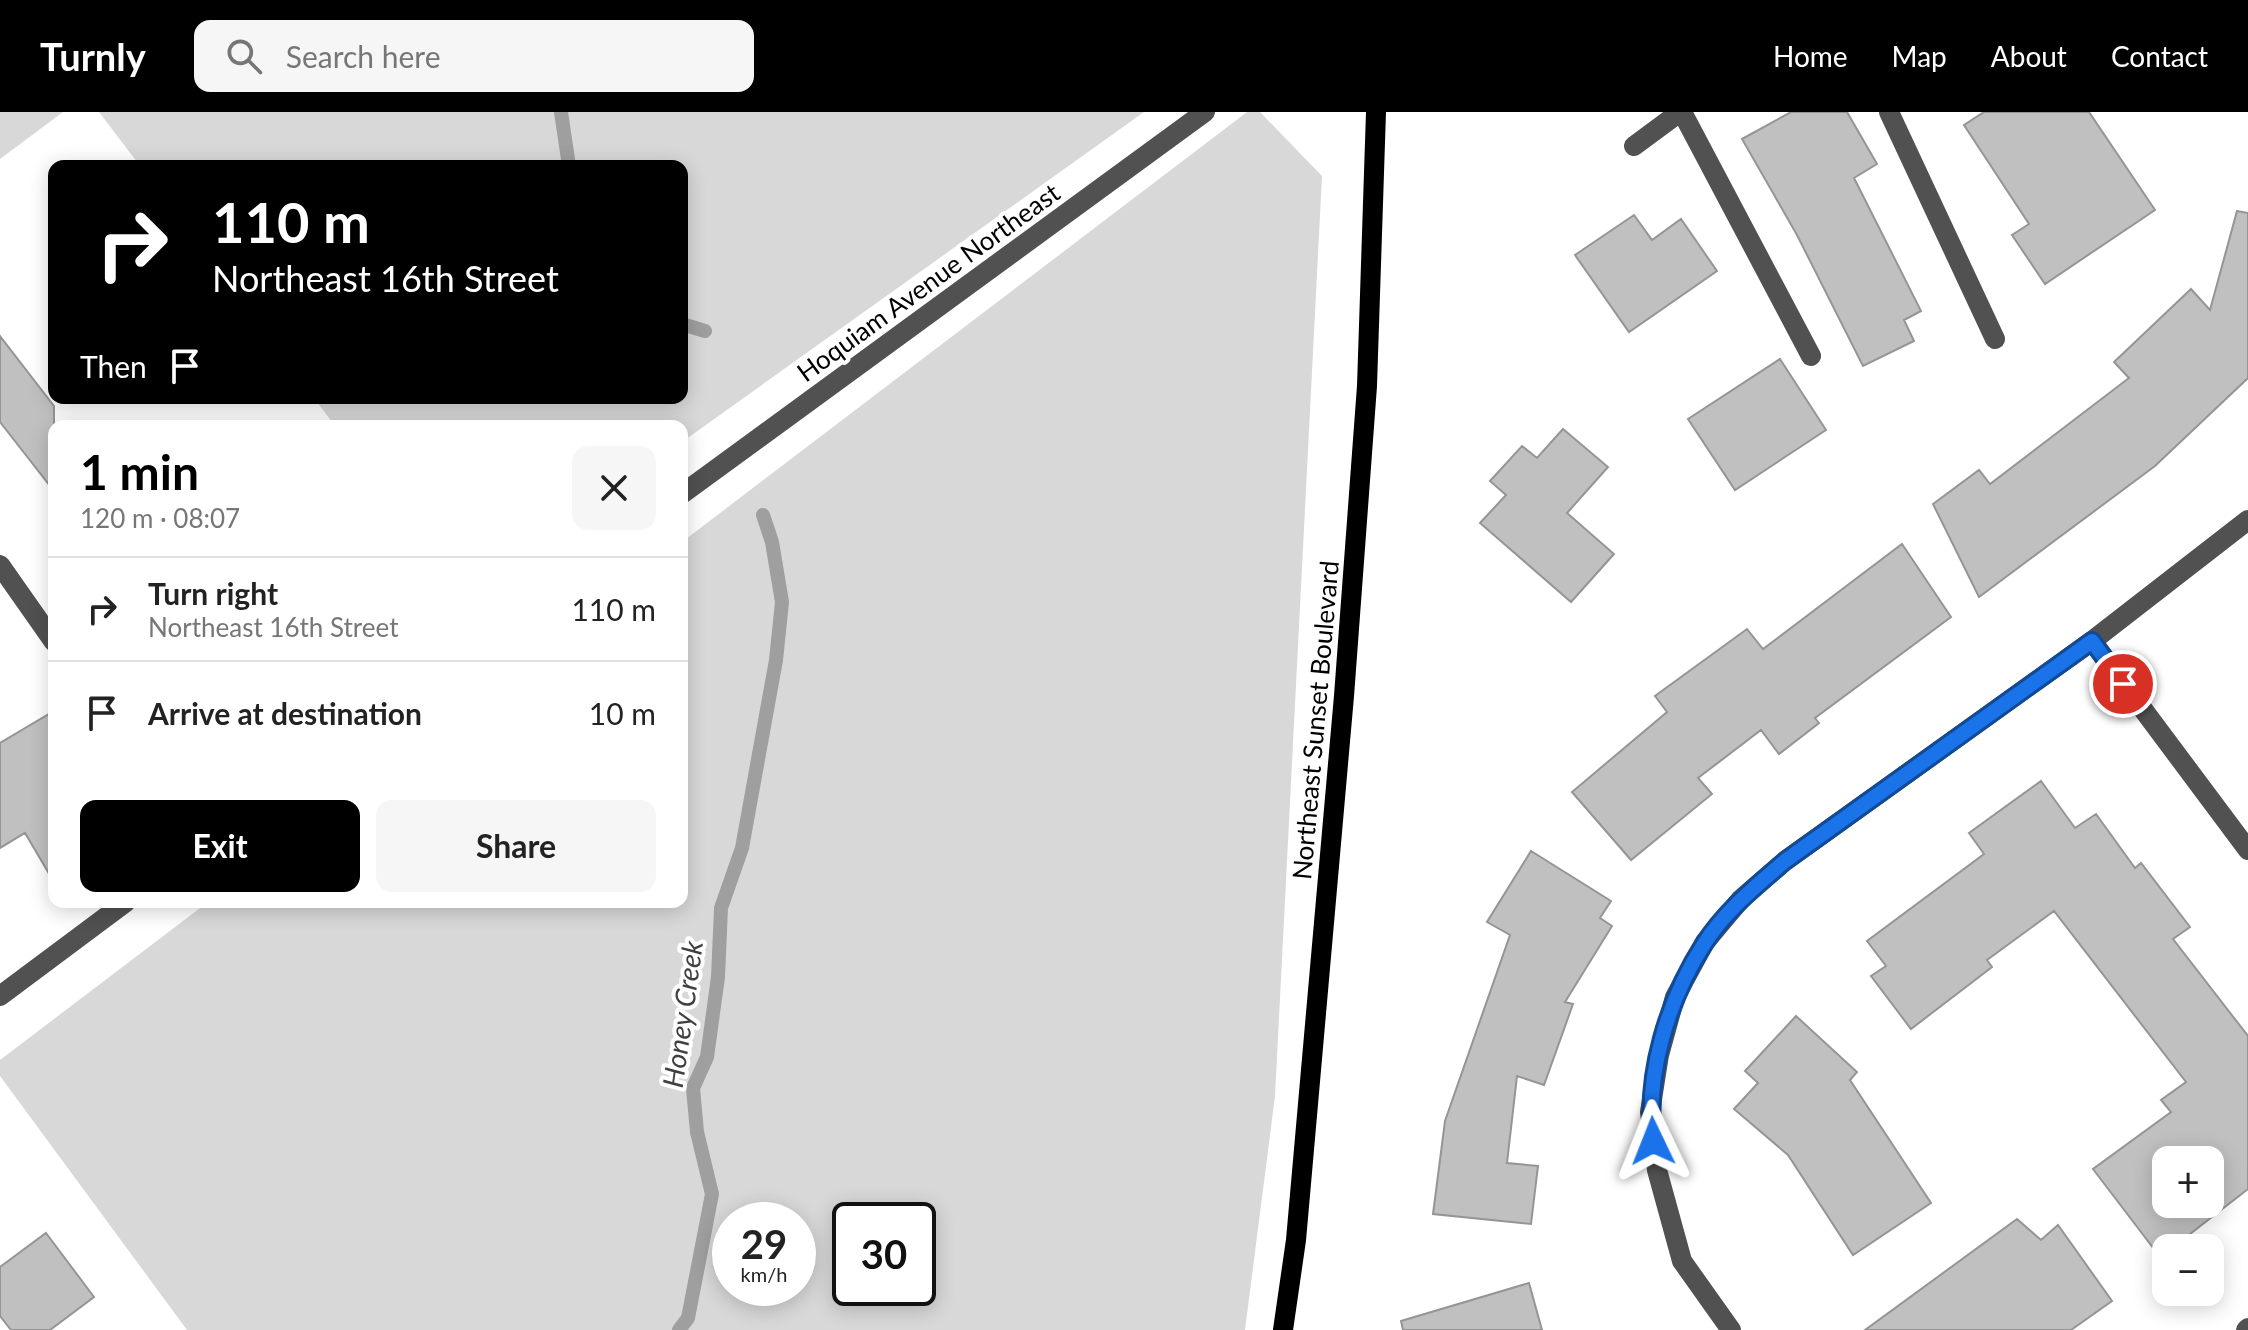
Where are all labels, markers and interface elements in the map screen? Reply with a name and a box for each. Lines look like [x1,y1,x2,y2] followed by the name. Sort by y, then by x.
[194,20,754,92] search box
[40,33,146,79] text: Turnly
[222,34,266,78] icon: search
[286,38,441,74] text: Search here
[1773,39,1848,73] text: Home
[1892,39,1947,73] text: Map
[1991,39,2067,73] text: About
[2111,39,2208,73] text: Contact
[790,175,1066,388] street label: Hoquiam Avenue Northeast
[212,188,370,255] text: 110 m
[80,192,184,296] icon: right
[212,256,559,300] text: Northeast 16th Street
[163,344,207,388] icon: arrive
[80,348,147,384] text: Then
[80,443,199,500] text: 1 min
[572,446,656,530] button: close
[80,502,240,534] text: 120 m · 08:07
[1285,559,1345,881] street label: Northeast Sunset Boulevard
[148,575,278,611] text: Turn right
[80,587,124,631] icon: right
[571,591,656,627] text: 110 m
[148,611,398,643] text: Northeast 16th Street
[2089,650,2157,718] pin
[2101,662,2145,706] icon: arrive
[80,691,124,735] icon: arrive
[148,695,422,731] text: Arrive at destination
[589,695,656,731] text: 10 m
[80,800,360,892] button: Exit
[376,800,656,892] button: Share
[655,938,709,1089] water label: Honey Creek
[1611,1099,1695,1183] position arrow
[2152,1146,2224,1306] map controls
[2152,1146,2224,1218] button: +
[832,1202,936,1306] speed limit sign: 30
[741,1220,787,1268] text: 29
[2152,1234,2224,1306] button: −
[741,1262,787,1286] text: km/h

